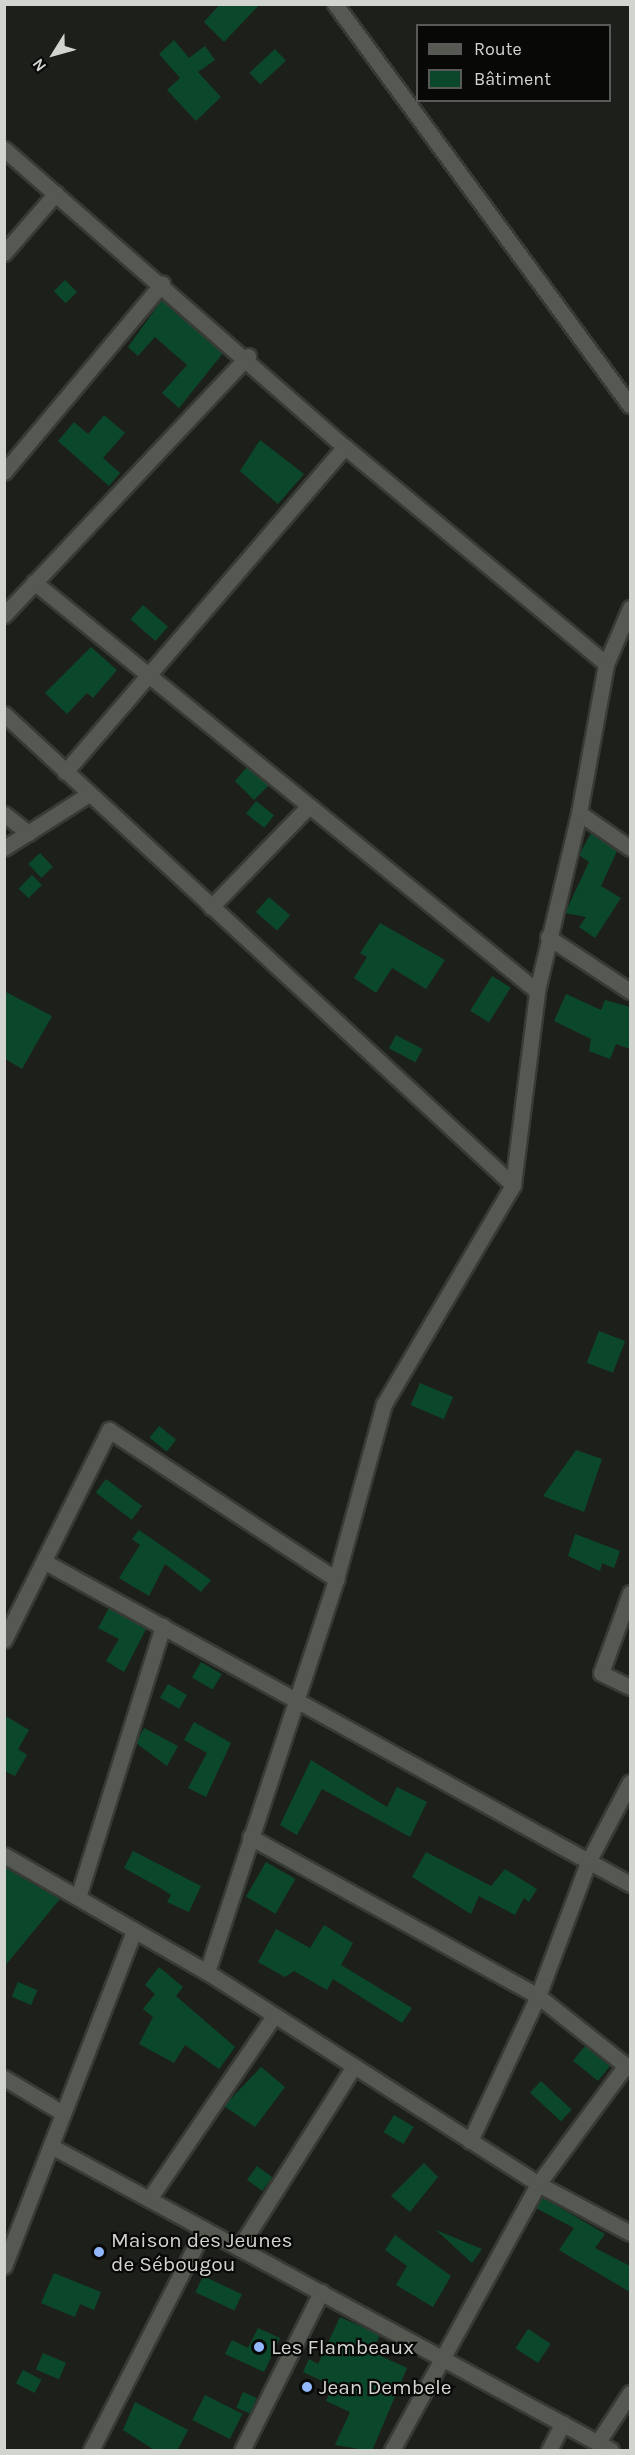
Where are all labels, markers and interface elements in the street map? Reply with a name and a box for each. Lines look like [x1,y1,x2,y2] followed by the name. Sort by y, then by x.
[24,24,84,84] north arrow
[416,24,611,102] legend
[474,38,522,60] text: Route
[28,55,50,75] text: N
[474,68,551,90] text: Bâtiment
[111,2227,292,2277] place label: Maison des Jeunes de Sébougou
[92,2245,106,2259] marker: Maison des Jeunes de Sébougou
[271,2334,414,2360] place label: Les Flambeaux
[252,2340,266,2354] marker: Les Flambeaux
[319,2374,452,2400] place label: Jean Dembele
[300,2380,314,2394] marker: Jean Dembele

